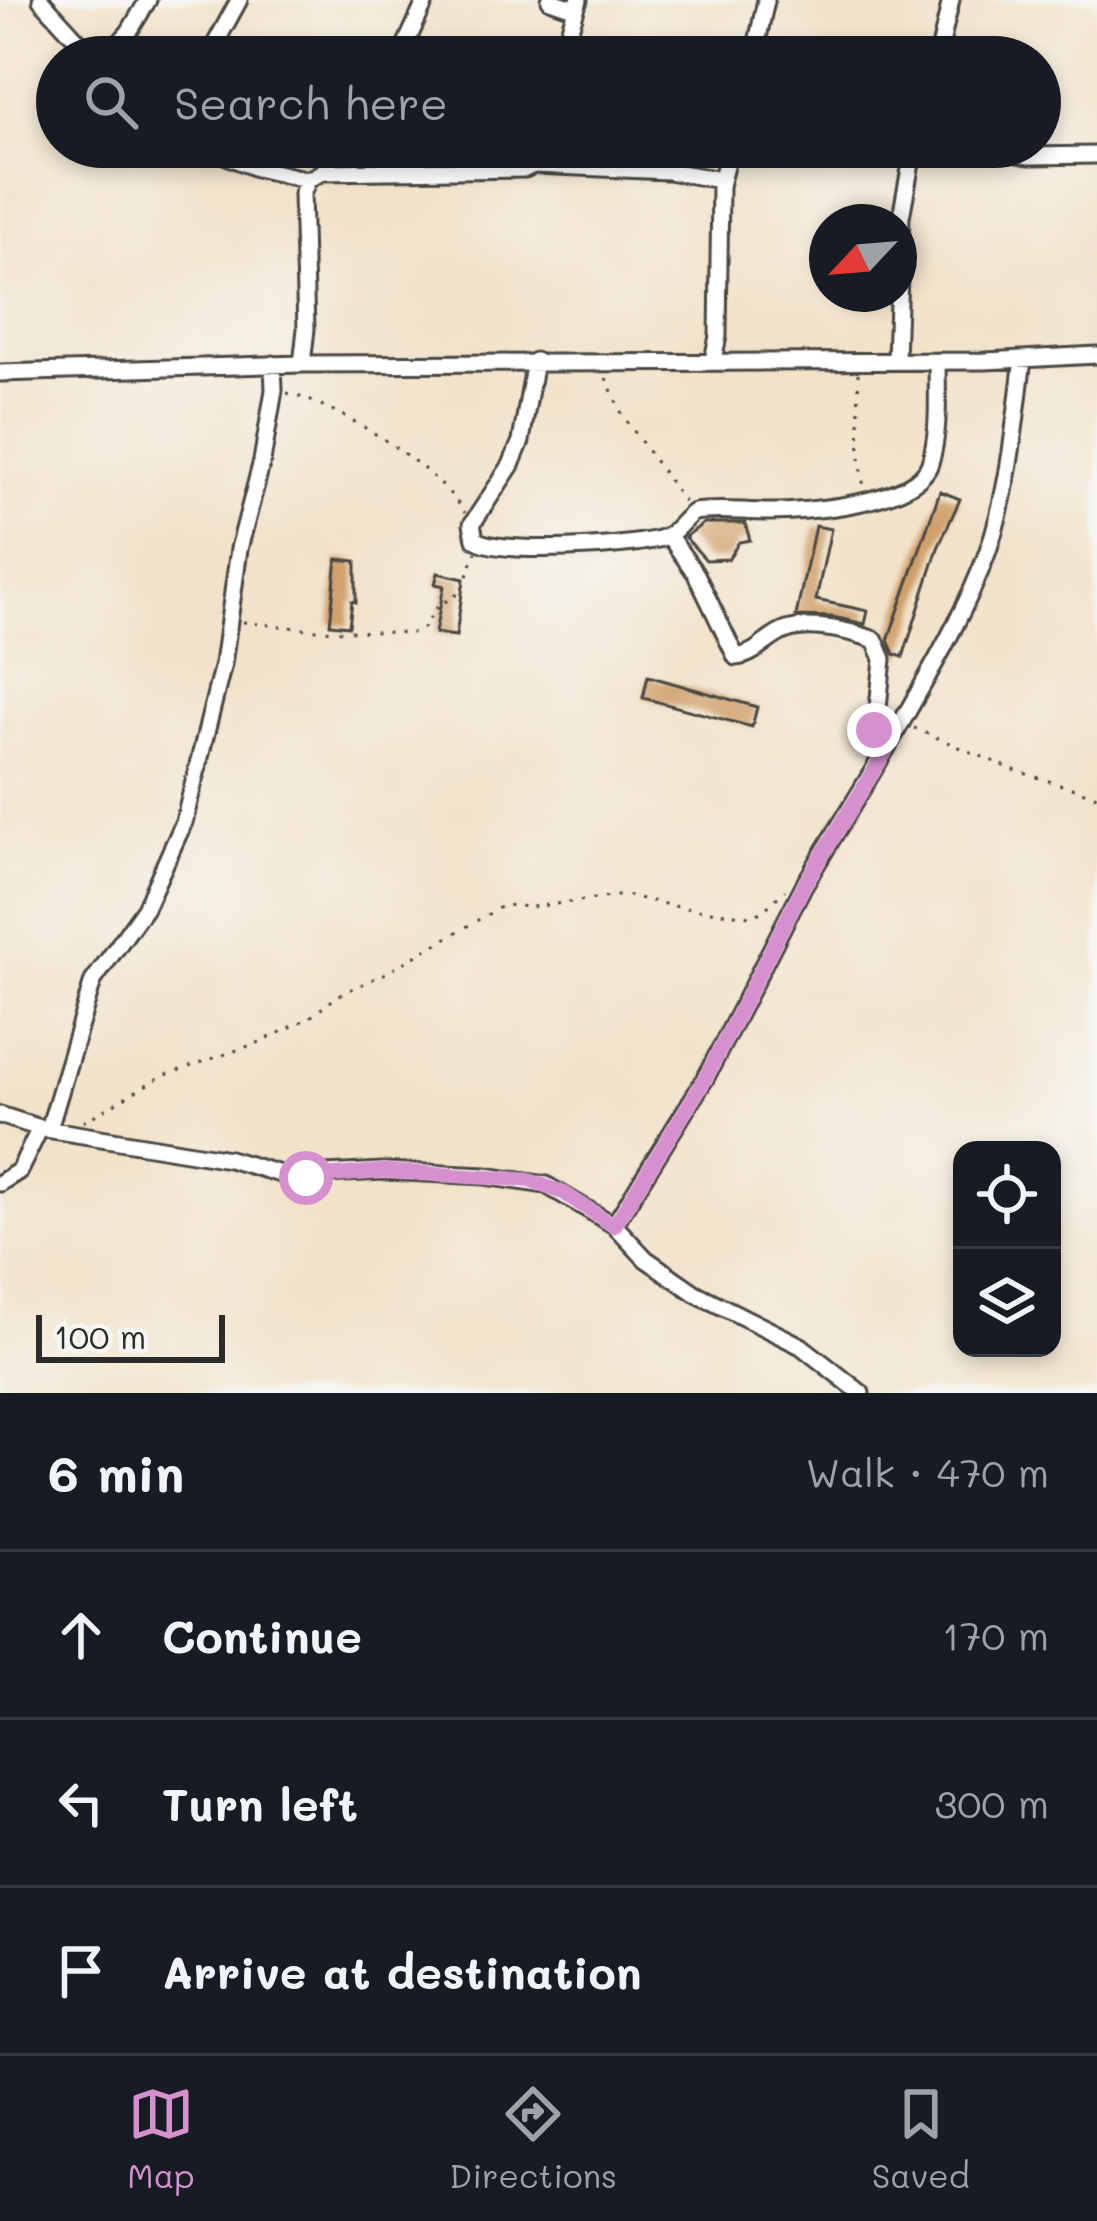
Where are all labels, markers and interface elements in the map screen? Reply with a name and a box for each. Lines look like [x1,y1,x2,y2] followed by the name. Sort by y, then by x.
[36,36,1061,168] search box
[78,69,144,135] icon: search
[174,73,448,131] text: Search here
[809,204,917,312] north arrow
[847,703,901,757] route end
[953,1141,1061,1357] map controls
[953,1141,1061,1249] button: locate
[279,1151,333,1205] route start
[953,1249,1061,1357] button: layers
[36,1309,225,1362] scale bar
[54,1314,146,1357] text: 100 m
[48,1438,184,1505] text: 6 min
[806,1446,1049,1497] text: Walk · 470 m
[48,1602,114,1668] icon: ahead
[162,1606,362,1664] text: Continue
[942,1609,1049,1660] text: 170 m
[48,1770,114,1836] icon: left
[162,1774,358,1832] text: Turn left
[934,1777,1049,1828] text: 300 m
[48,1938,114,2004] icon: arrive
[162,1942,642,2000] text: Arrive at destination
[127,2081,195,2196] tab: Map
[449,2081,617,2196] tab: Directions
[872,2081,970,2196] tab: Saved

